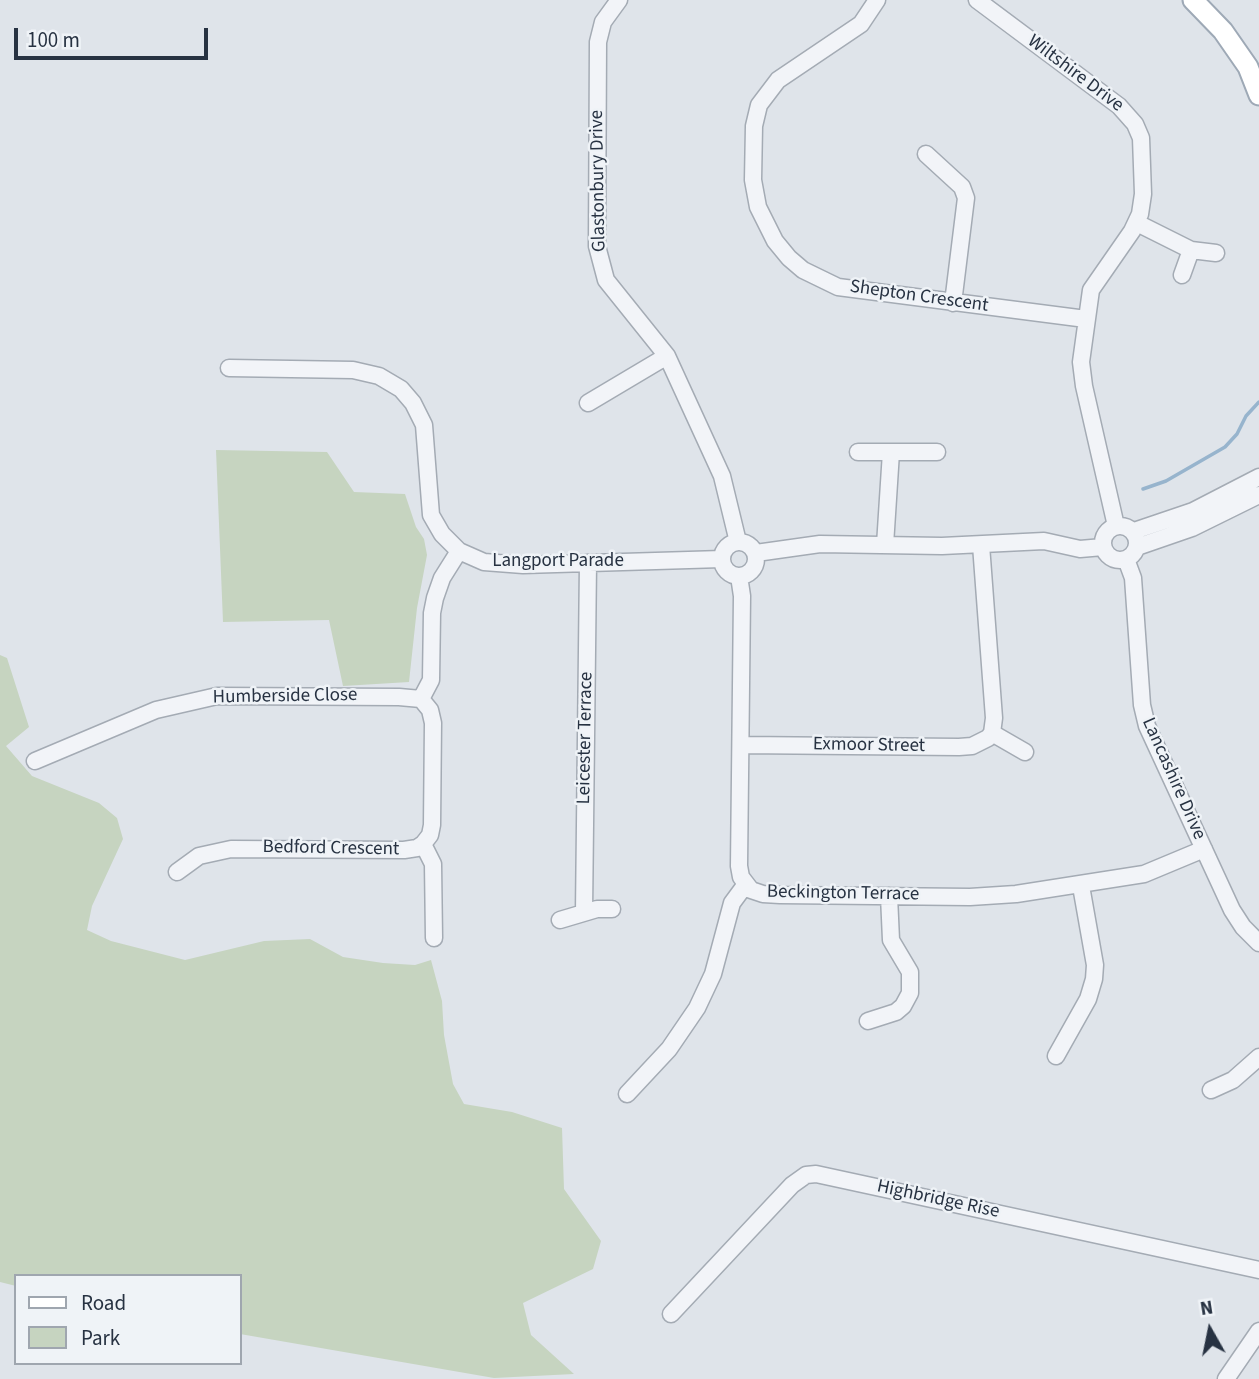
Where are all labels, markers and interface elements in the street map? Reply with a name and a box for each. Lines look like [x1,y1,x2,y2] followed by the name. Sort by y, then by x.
[18,14,212,58] scale bar
[27,25,80,55] text: 100 m
[1022,30,1128,118] street label: Wiltshire Drive
[586,110,612,252] street label: Glastonbury Drive
[848,276,990,318] street label: Shepton Crescent
[492,551,624,573] street label: Langport Parade
[573,671,599,805] street label: Leicester Terrace
[212,684,358,710] street label: Humberside Close
[1136,715,1210,843] street label: Lancashire Drive
[813,734,925,758] street label: Exmoor Street
[262,836,400,862] street label: Bedford Crescent
[767,881,919,907] street label: Beckington Terrace
[875,1176,1001,1224] street label: Highbridge Rise
[14,1274,242,1365] legend
[81,1288,126,1318] text: Road
[1198,1294,1215,1323] text: N
[1175,1295,1245,1365] north arrow
[81,1323,120,1353] text: Park

